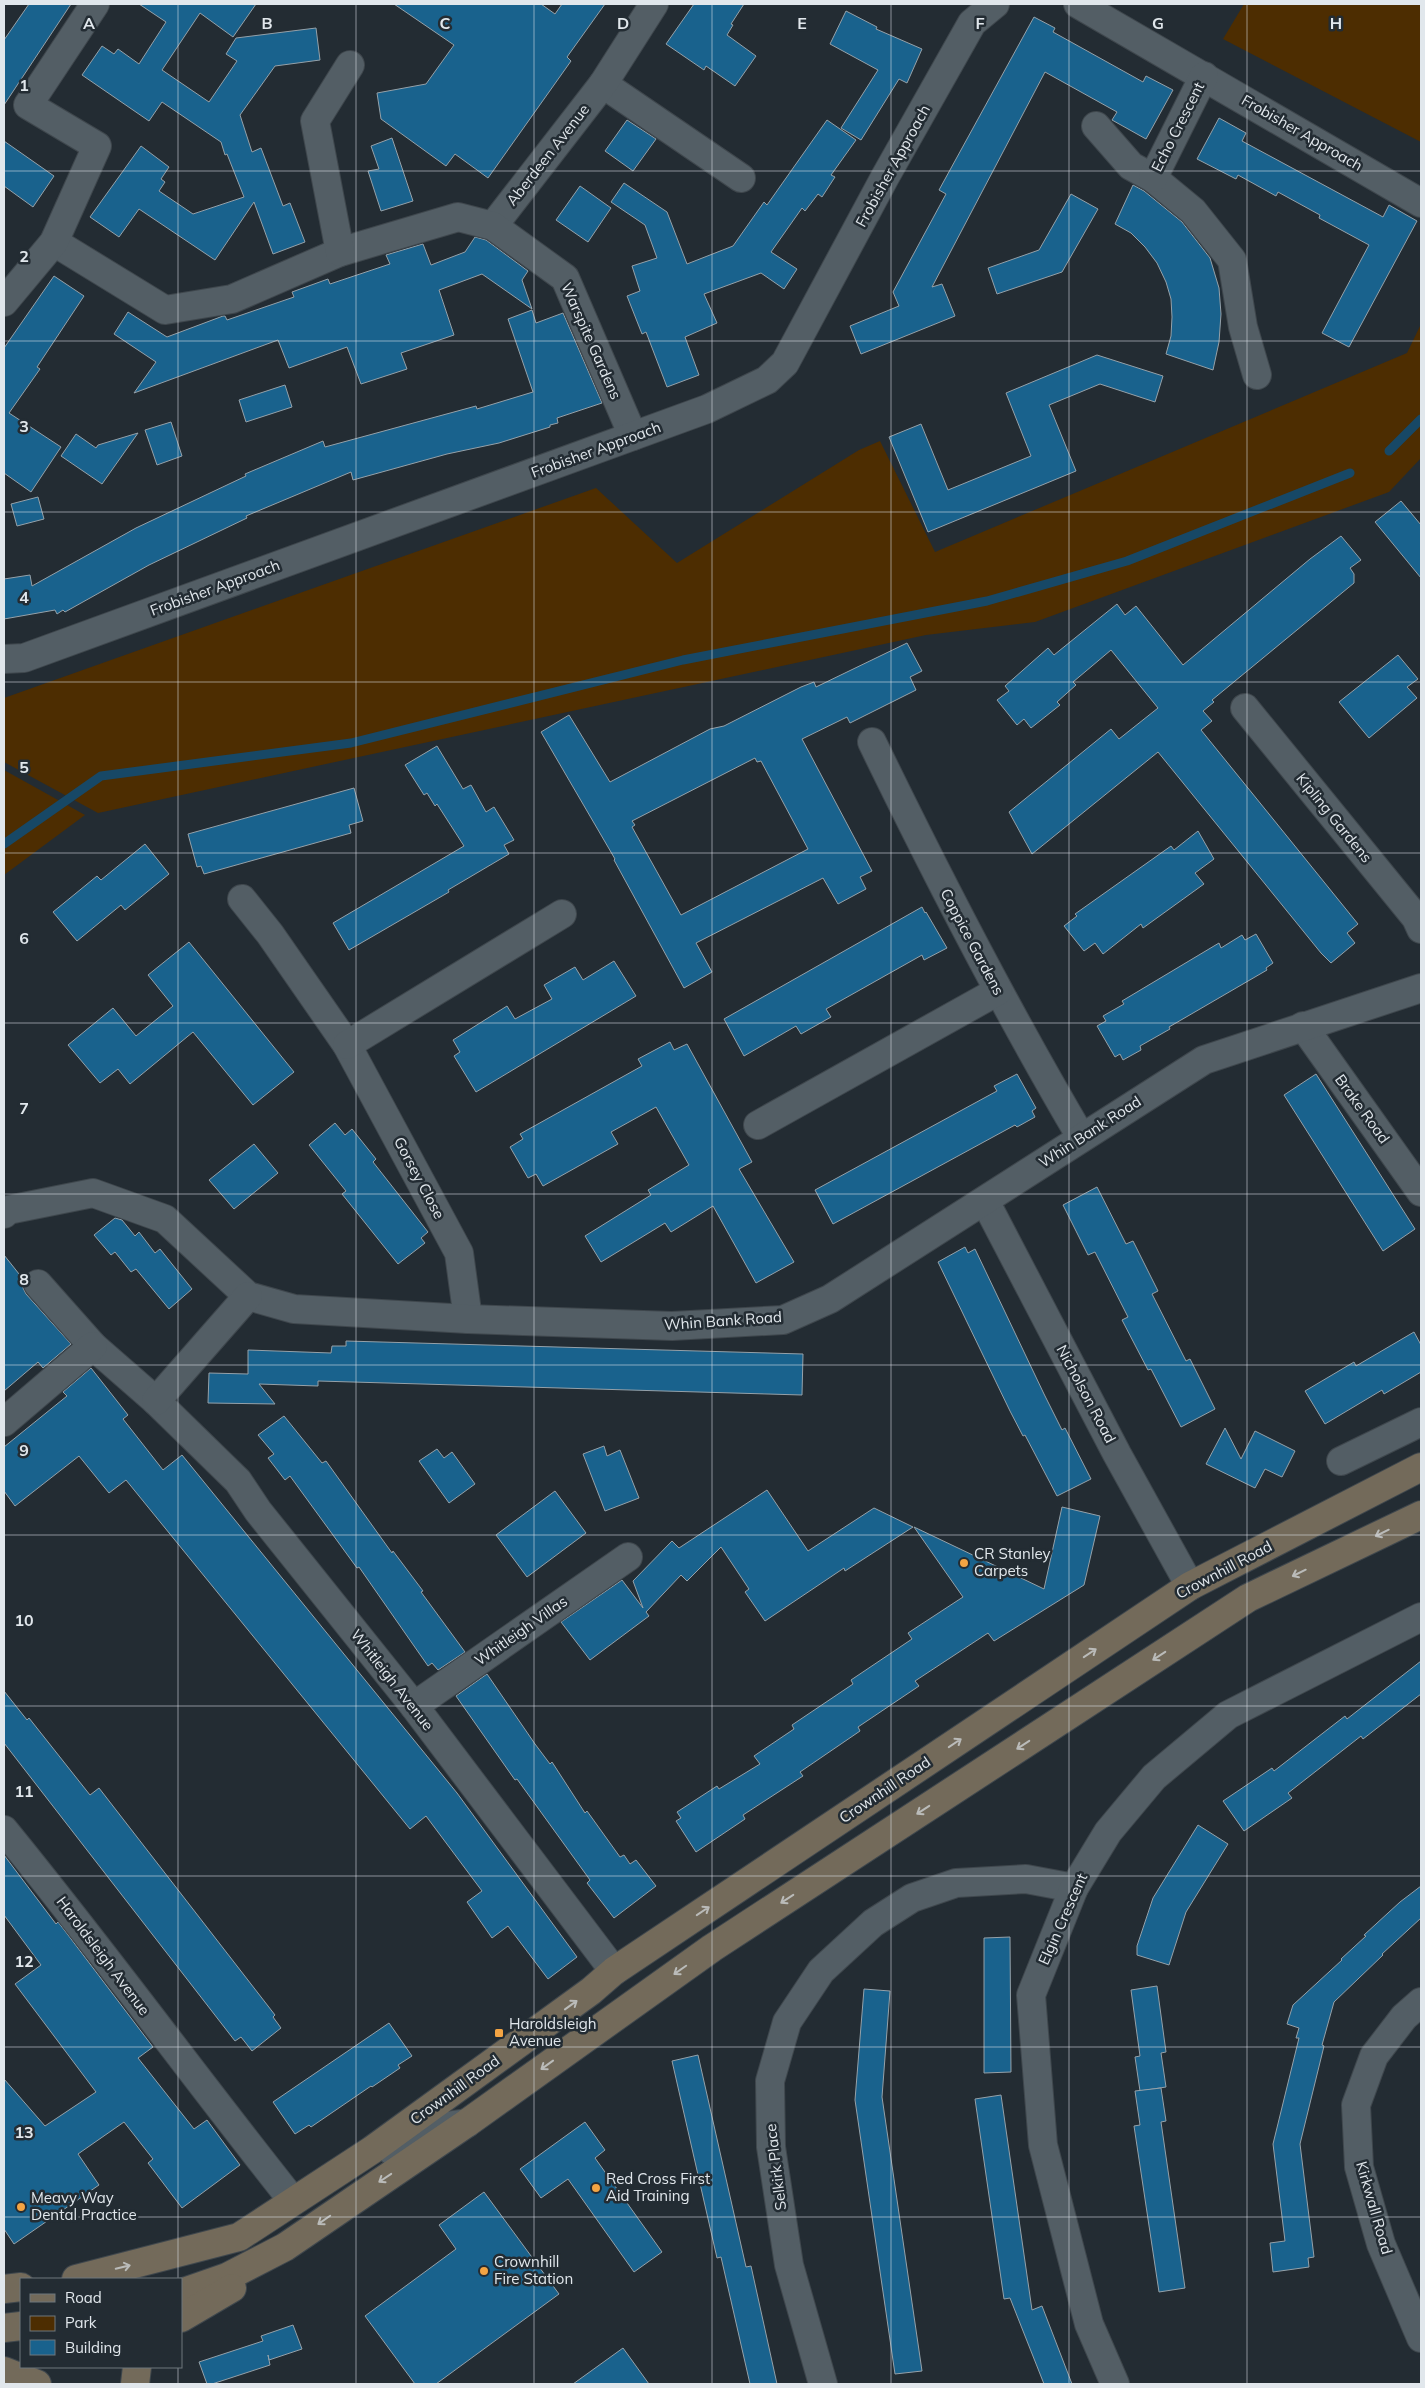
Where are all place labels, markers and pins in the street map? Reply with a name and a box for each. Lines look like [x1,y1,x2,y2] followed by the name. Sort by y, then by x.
[974,1544,1051,1580] place label: CR Stanley Carpets
[958,1557,970,1569] marker: CR Stanley Carpets
[509,2014,597,2050] place label: Haroldsleigh Avenue
[493,2027,505,2039] marker: Haroldsleigh Avenue
[606,2169,710,2205] place label: Red Cross First Aid Training
[590,2182,602,2194] marker: Red Cross First Aid Training
[31,2188,137,2224] place label: Meavy Way Dental Practice
[15,2201,27,2213] marker: Meavy Way Dental Practice
[494,2252,573,2288] place label: Crownhill Fire Station
[478,2265,490,2277] marker: Crownhill Fire Station

